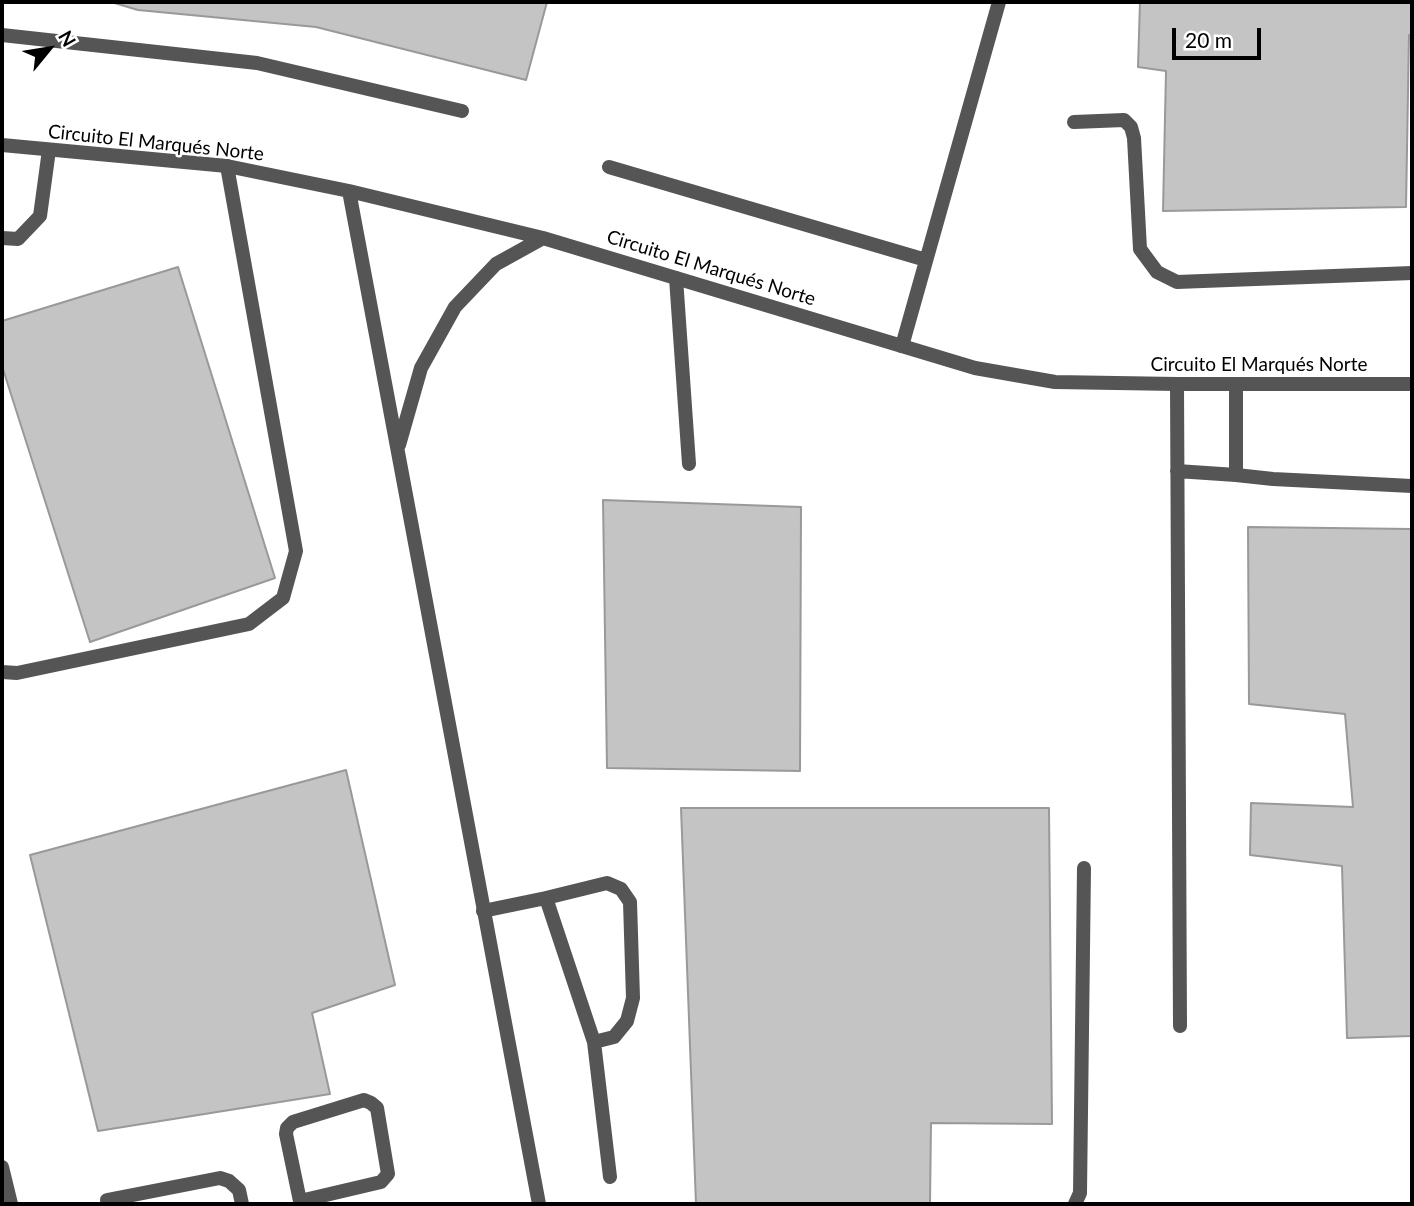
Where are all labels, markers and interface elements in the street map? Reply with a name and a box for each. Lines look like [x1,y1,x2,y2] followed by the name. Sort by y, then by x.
[14,14,84,84] north arrow
[1176,14,1265,58] scale bar
[54,26,81,50] text: N
[1185,27,1232,52] text: 20 m
[47,120,265,166] street label: Circuito El Marqués Norte
[604,225,818,311] street label: Circuito El Marqués Norte
[1150,354,1368,376] street label: Circuito El Marqués Norte

